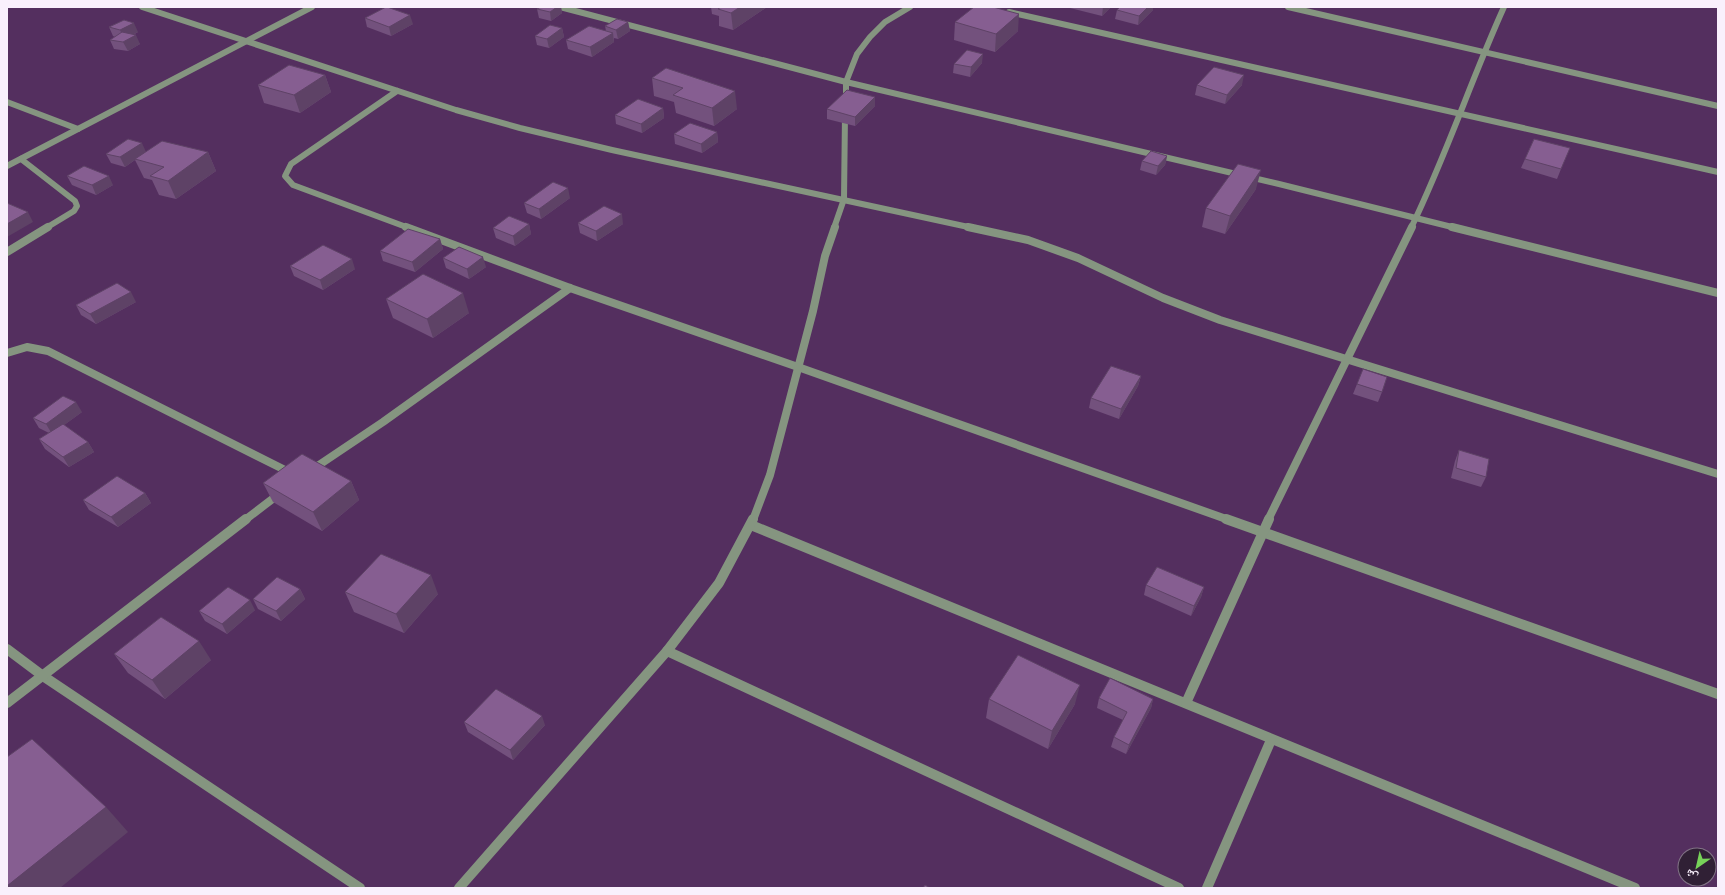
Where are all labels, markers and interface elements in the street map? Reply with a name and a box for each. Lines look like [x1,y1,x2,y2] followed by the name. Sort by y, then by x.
[1677,847,1717,887] north arrow
[1682,865,1701,885] text: ش

